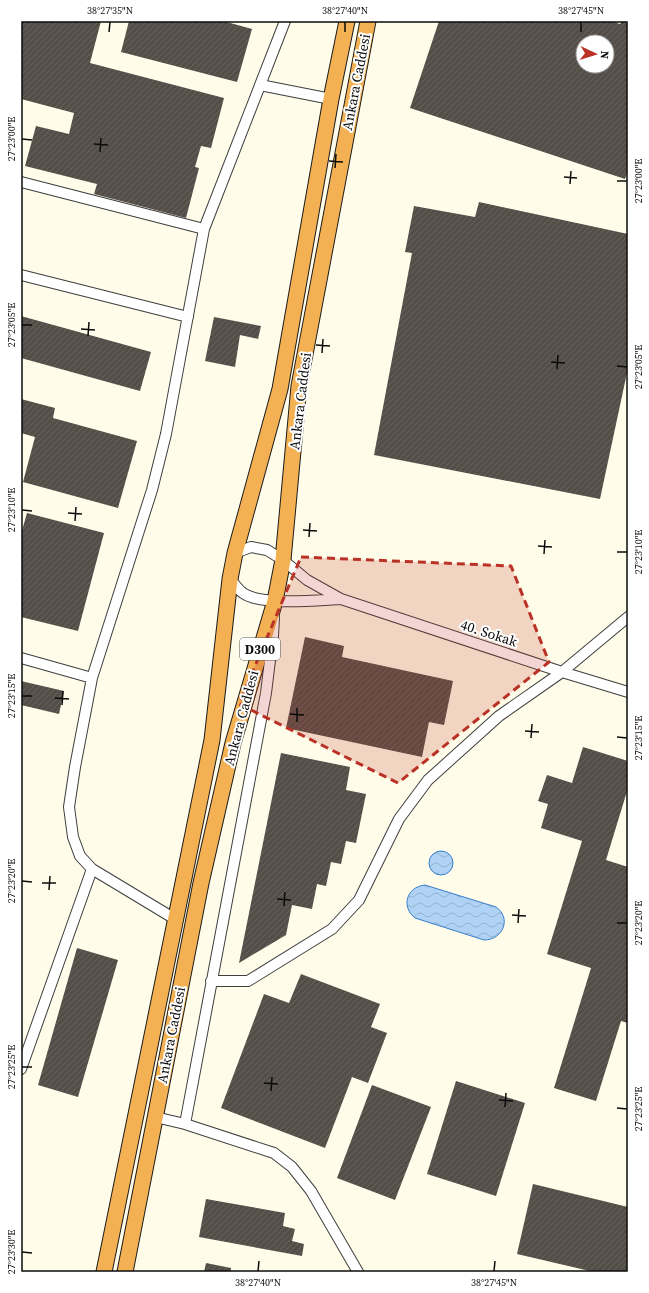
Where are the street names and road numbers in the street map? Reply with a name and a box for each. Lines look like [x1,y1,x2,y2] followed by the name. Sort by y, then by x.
[337,32,375,132] street label: Ankara Caddesi
[284,351,316,451] street label: Ankara Caddesi
[458,614,520,652] street label: 40. Sokak
[240,638,280,660] road number: D300
[219,668,263,768] street label: Ankara Caddesi
[152,985,190,1085] street label: Ankara Caddesi

